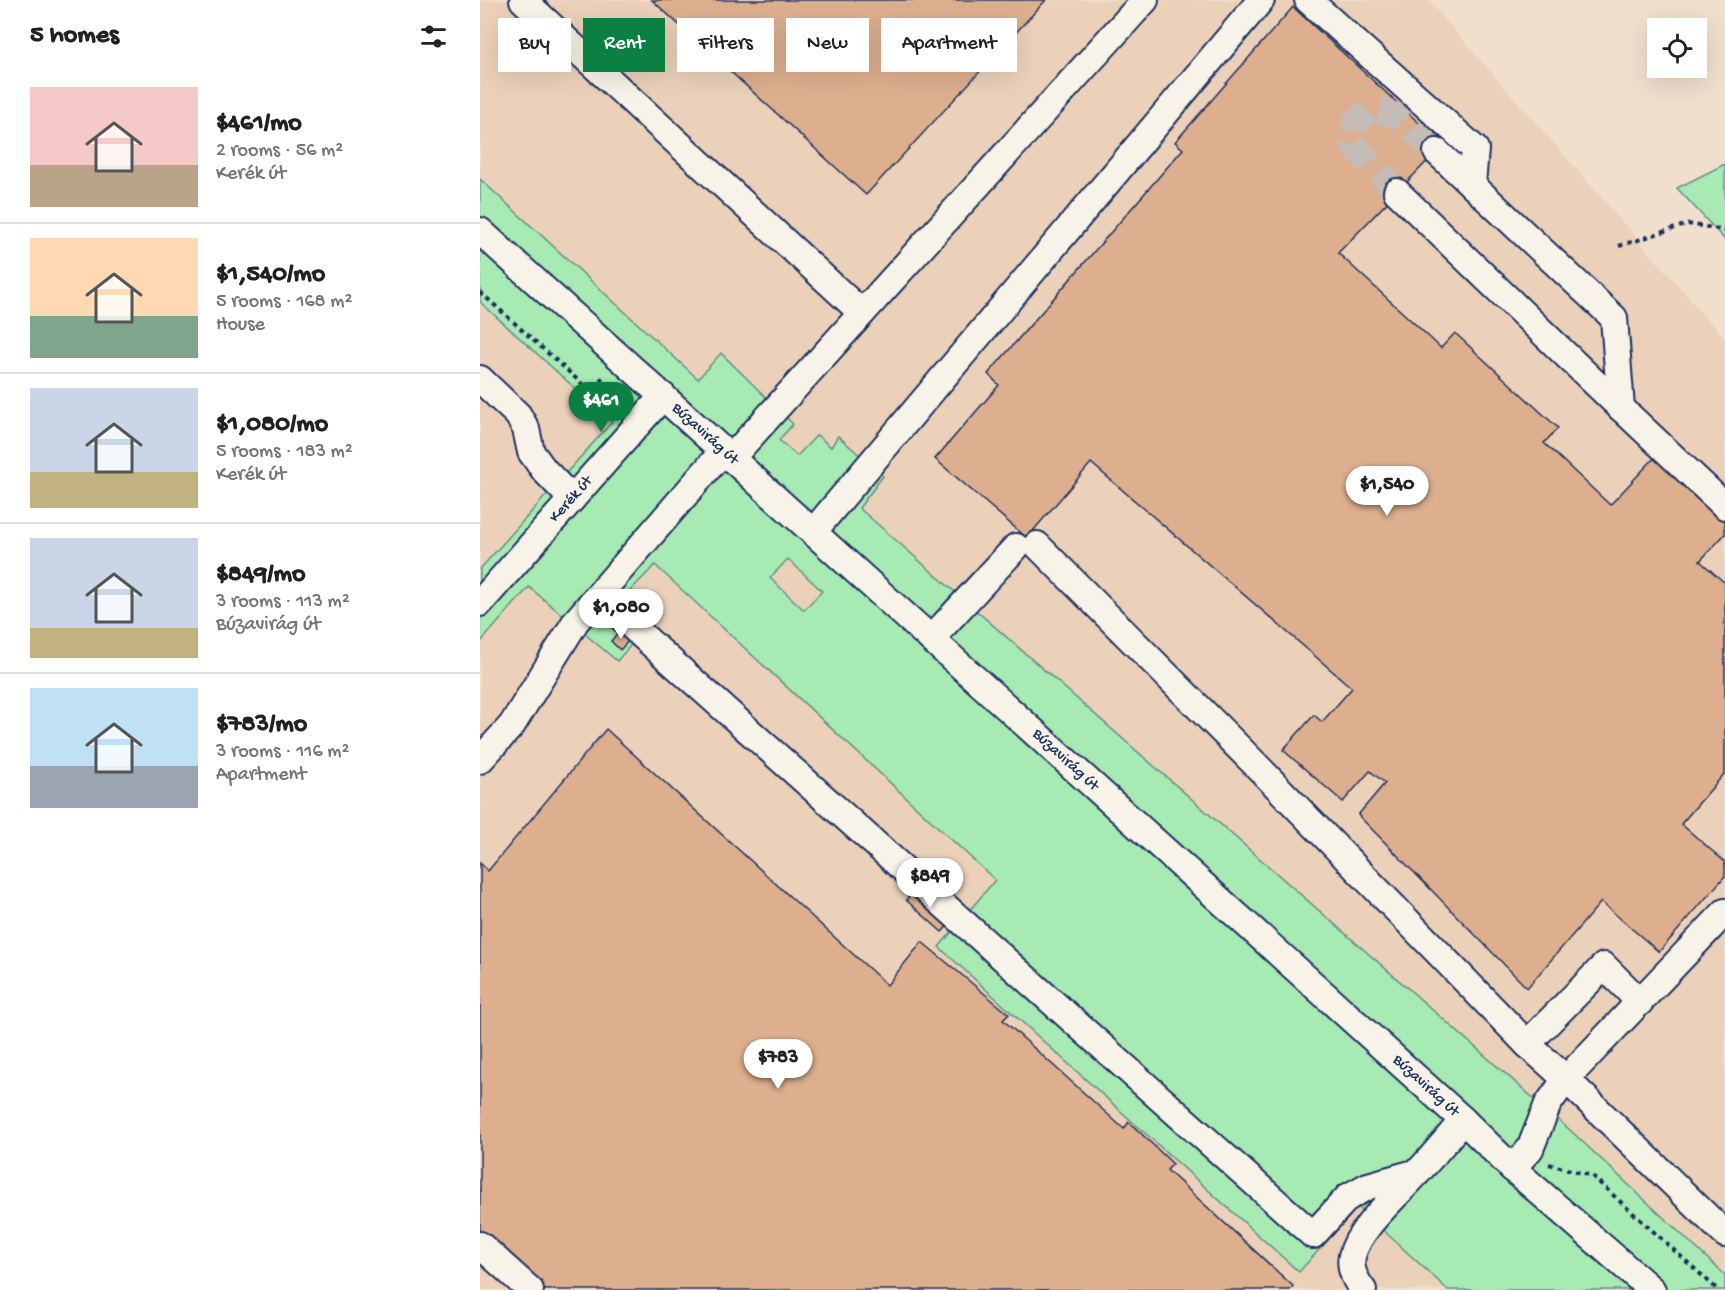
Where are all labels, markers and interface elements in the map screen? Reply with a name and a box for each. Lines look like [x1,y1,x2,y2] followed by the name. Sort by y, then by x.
[498,18,571,72] chip: Buy
[583,18,665,72] chip: Rent
[677,18,774,72] chip: Filters
[786,18,869,72] chip: New
[881,18,1017,72] chip: Apartment
[1647,18,1707,78] map controls
[1647,18,1707,78] button: locate
[417,20,450,53] icon: filters
[30,21,119,52] text: 5 homes
[216,109,302,140] text: $461/mo
[78,111,150,183] icon: home
[216,140,343,163] text: 2 rooms · 56 m²
[216,163,286,186] text: Kerék út
[216,260,325,291] text: $1,540/mo
[78,262,150,334] icon: home
[216,291,352,314] text: 5 rooms · 168 m²
[216,314,265,337] text: House
[565,382,637,433] pin: $461
[583,390,619,413] text: $461
[667,398,743,470] street label: Búzavirág út
[216,410,328,441] text: $1,080/mo
[78,412,150,484] icon: home
[216,441,353,464] text: 5 rooms · 183 m²
[216,464,286,487] text: Kerék út
[1338,466,1436,517] pin: $1,540
[546,471,598,527] street label: Kerék út
[1360,474,1414,497] text: $1,540
[216,560,305,591] text: $849/mo
[78,562,150,634] icon: home
[572,589,670,640] pin: $1,080
[216,591,350,614] text: 3 rooms · 113 m²
[592,597,650,620] text: $1,080
[216,614,321,637] text: Búzavirág út
[216,710,307,741] text: $783/mo
[78,712,150,784] icon: home
[1027,724,1104,796] street label: Búzavirág út
[216,741,349,764] text: 3 rooms · 116 m²
[216,764,306,787] text: Apartment
[894,858,966,909] pin: $849
[910,866,950,889] text: $849
[742,1039,814,1090] pin: $783
[758,1047,798,1070] text: $783
[1387,1050,1464,1122] street label: Búzavirág út

